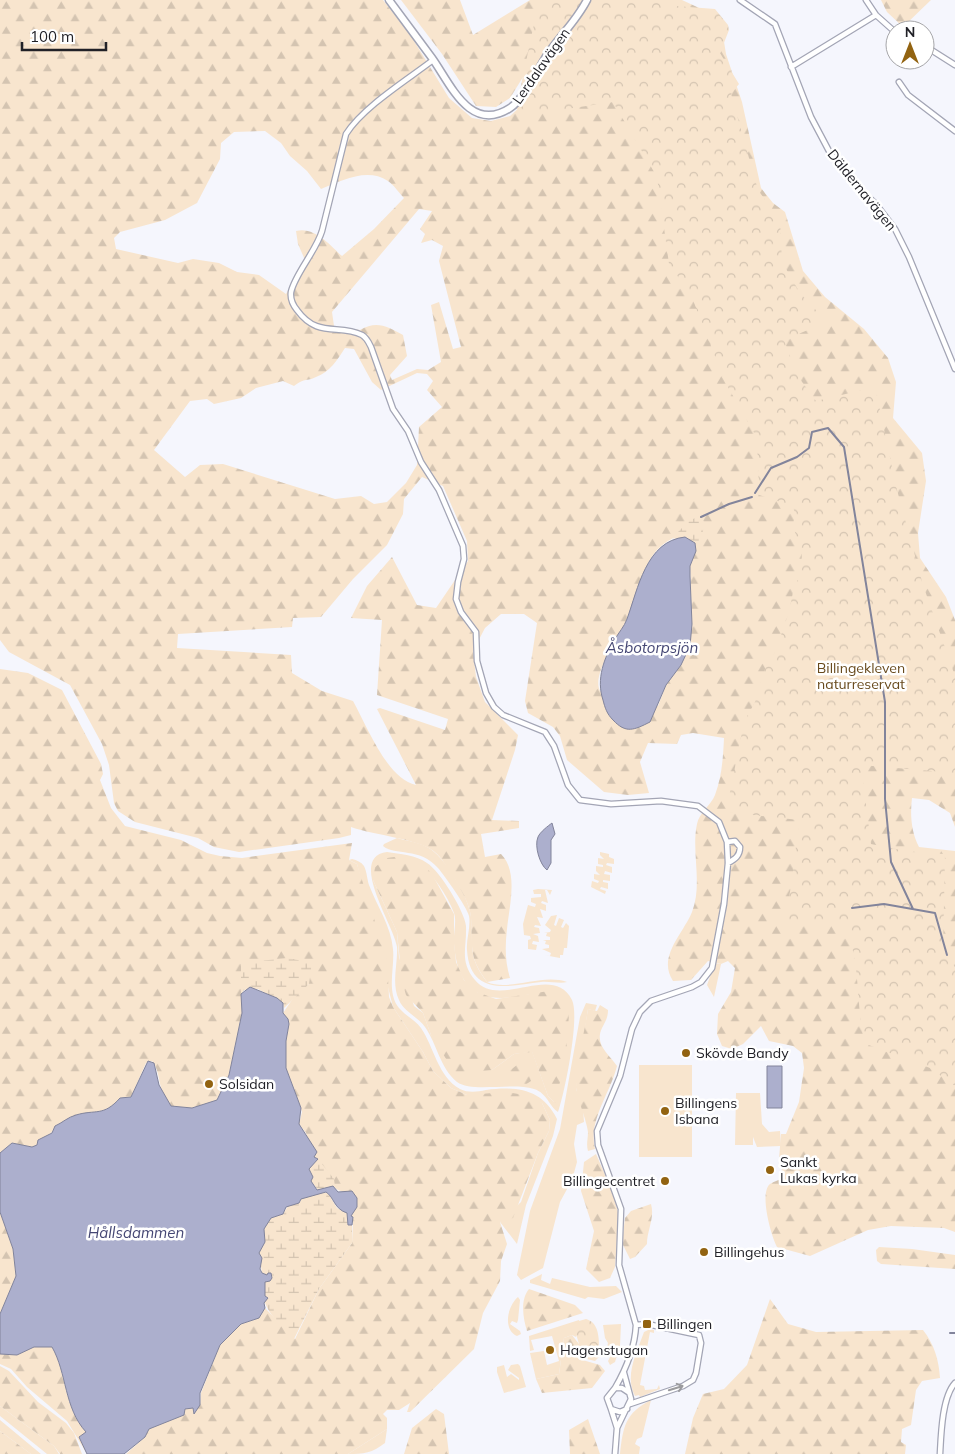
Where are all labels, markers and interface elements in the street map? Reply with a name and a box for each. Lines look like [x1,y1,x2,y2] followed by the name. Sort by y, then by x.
[22,20,106,52] scale bar
[885,20,935,70] north arrow
[905,23,915,41] text: N
[508,24,574,108] street label: Lerdalavägen
[30,27,74,46] text: 100 m
[824,146,900,234] street label: Däldernavägen
[605,637,698,657] water label: Åsbotorpsjön
[817,659,905,693] park label: Billingekleven naturreservat
[696,1044,789,1062] place label: Skövde Bandy
[680,1047,692,1059] marker: Skövde Bandy
[219,1075,274,1093] place label: Solsidan
[203,1078,215,1090] marker: Solsidan
[675,1094,737,1128] place label: Billingens Isbana
[659,1105,671,1117] marker: Billingens Isbana
[780,1153,857,1187] place label: Sankt Lukas kyrka
[764,1164,776,1176] marker: Sankt Lukas kyrka
[563,1172,655,1190] place label: Billingecentret
[659,1175,671,1187] marker: Billingecentret
[88,1223,184,1242] water label: Hållsdammen
[714,1243,784,1261] place label: Billingehus
[698,1246,710,1258] marker: Billingehus
[657,1315,712,1333] place label: Billingen
[641,1318,653,1330] marker: Billingen
[560,1341,648,1359] place label: Hagenstugan
[544,1344,556,1356] marker: Hagenstugan
[668,1383,684,1393] one-way arrow

